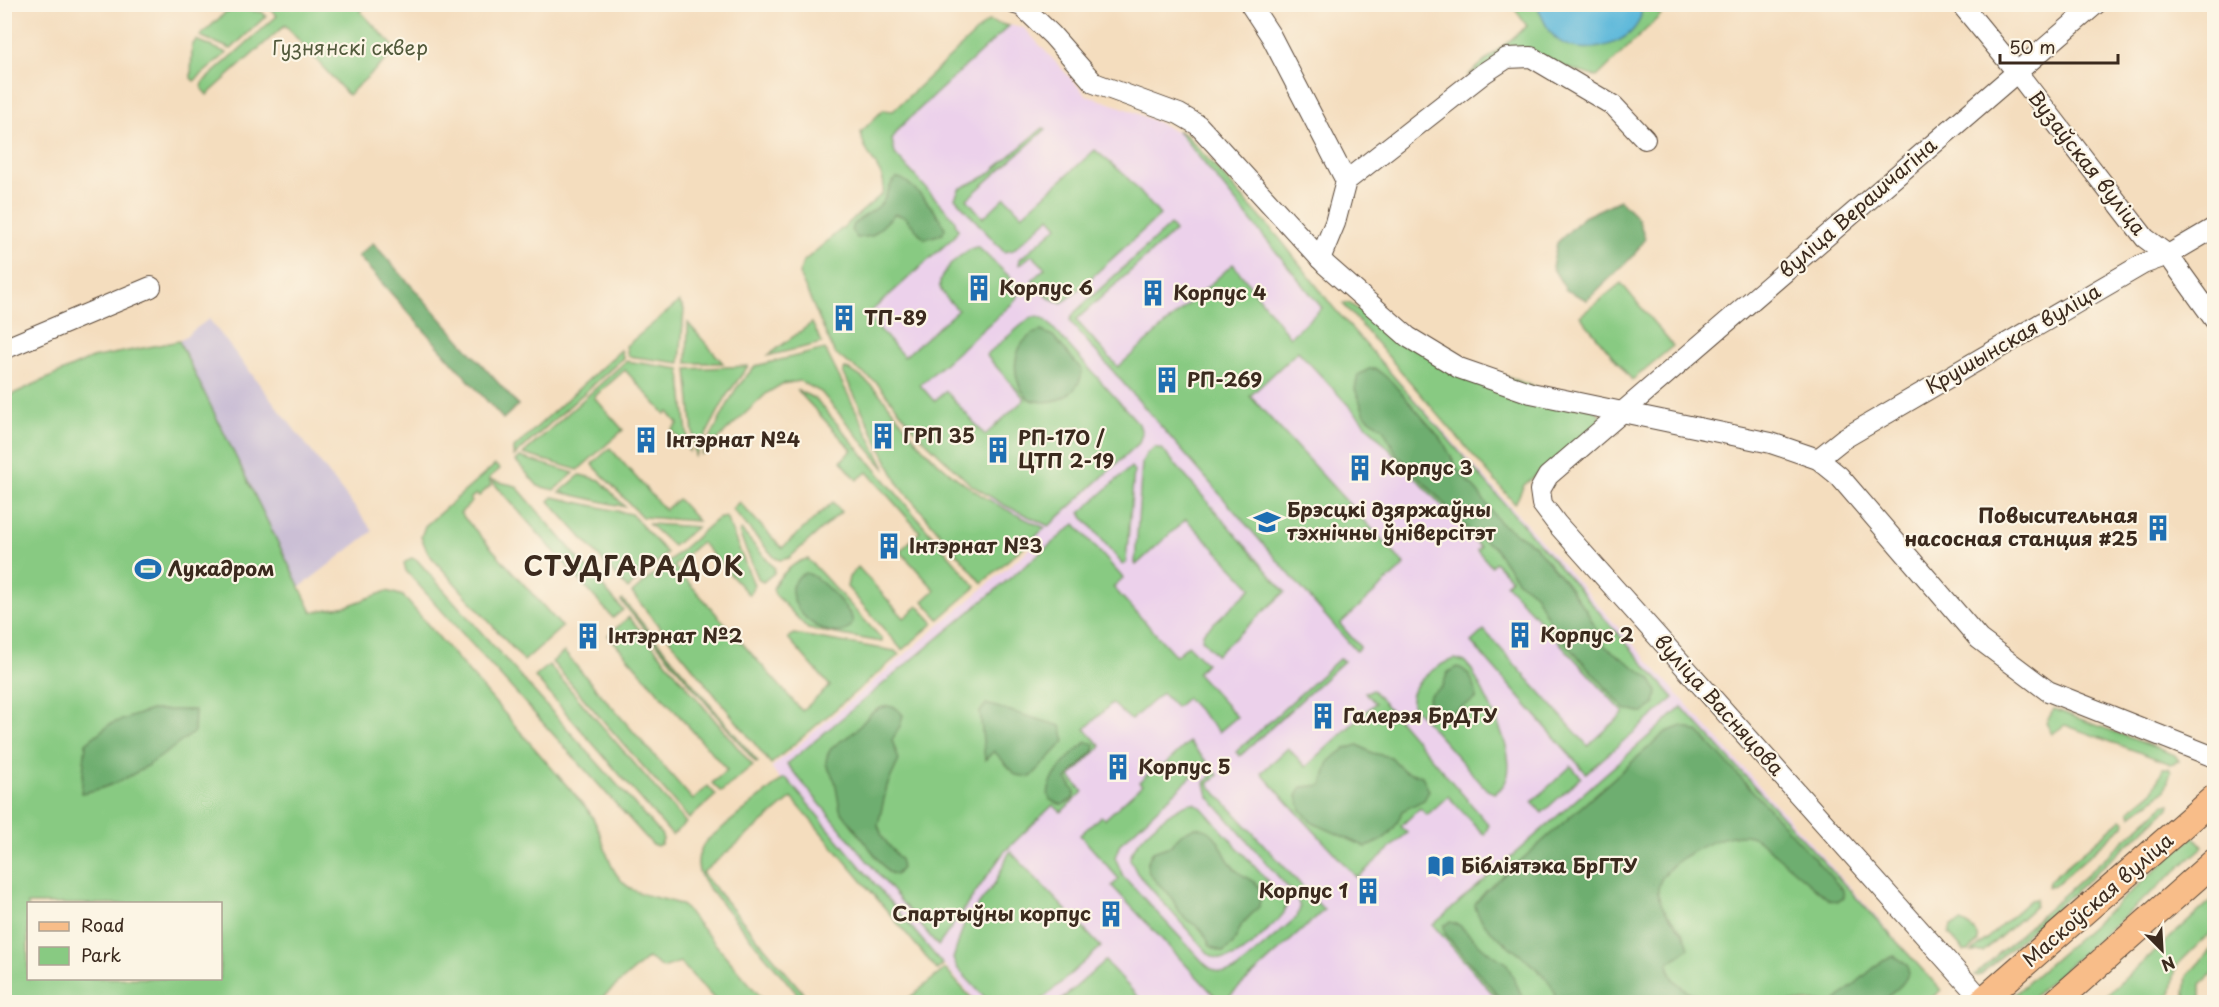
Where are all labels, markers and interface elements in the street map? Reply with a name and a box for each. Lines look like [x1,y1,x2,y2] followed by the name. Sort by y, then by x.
[2000,27,2118,65] scale bar
[272,32,428,62] park label: Гузнянскі сквер
[2009,33,2056,60] text: 50 m
[2022,84,2154,242] street label: Вузаўская вуліца
[1772,130,1943,285] street label: вуліца Верашчагіна
[999,272,1093,302] place label: Корпус 6
[964,273,994,303] building icon: Корпус 6
[1919,275,2107,401] street label: Крушынская вуліца
[1173,277,1267,307] place label: Корпус 4
[1138,278,1168,308] building icon: Корпус 4
[864,302,927,332] place label: ТП-89
[829,303,859,333] building icon: ТП-89
[1187,364,1262,394] place label: РП-269
[1152,365,1182,395] building icon: РП-269
[903,420,975,450] place label: ГРП 35
[868,421,898,451] building icon: ГРП 35
[1018,422,1114,475] place label: РП-170 / ЦТП 2-19
[666,424,800,454] place label: Інтэрнат №4
[631,425,661,455] building icon: Інтэрнат №4
[983,435,1013,465] building icon: РП-170 / ЦТП 2-19
[1380,452,1473,482] place label: Корпус 3
[1345,453,1375,483] building icon: Корпус 3
[1287,494,1496,547] place label: Брэсцкі дзяржаўны тэхнічны ўніверсітэт
[1905,500,2138,553] place label: Повысительная насосная станция #25
[1252,507,1282,537] school or university icon: Брэсцкі дзяржаўны тэхнічны ўніверсітэт
[2143,513,2173,543] building icon: Повысительная насосная станция #25
[909,530,1043,560] place label: Інтэрнат №3
[874,531,904,561] building icon: Інтэрнат №3
[523,546,745,585] district label: СТУДГАРАДОК
[168,553,274,583] place label: Лукадром
[133,554,163,584] sports icon: Лукадром
[1540,619,1634,649] place label: Корпус 2
[608,620,742,650] place label: Інтэрнат №2
[1505,620,1535,650] building icon: Корпус 2
[573,621,603,651] building icon: Інтэрнат №2
[1648,627,1792,782] street label: вуліца Васняцова
[1343,700,1498,730] place label: Галерэя БрДТУ
[1308,701,1338,731] building icon: Галерэя БрДТУ
[1138,751,1231,781] place label: Корпус 5
[1103,752,1133,782] building icon: Корпус 5
[2015,825,2180,974] street label: Маскоўская вуліца
[1461,850,1638,880] place label: Бібліятэка БрГТУ
[1426,851,1456,881] library icon: Бібліятэка БрГТУ
[1259,875,1348,905] place label: Корпус 1
[1353,876,1383,906] building icon: Корпус 1
[892,898,1091,928] place label: Спартыўны корпус
[1096,899,1126,929] building icon: Спартыўны корпус
[27,902,222,980] legend
[81,911,125,938] text: Road
[2132,920,2192,980] north arrow
[81,941,121,968] text: Park
[2158,951,2179,978] text: N

